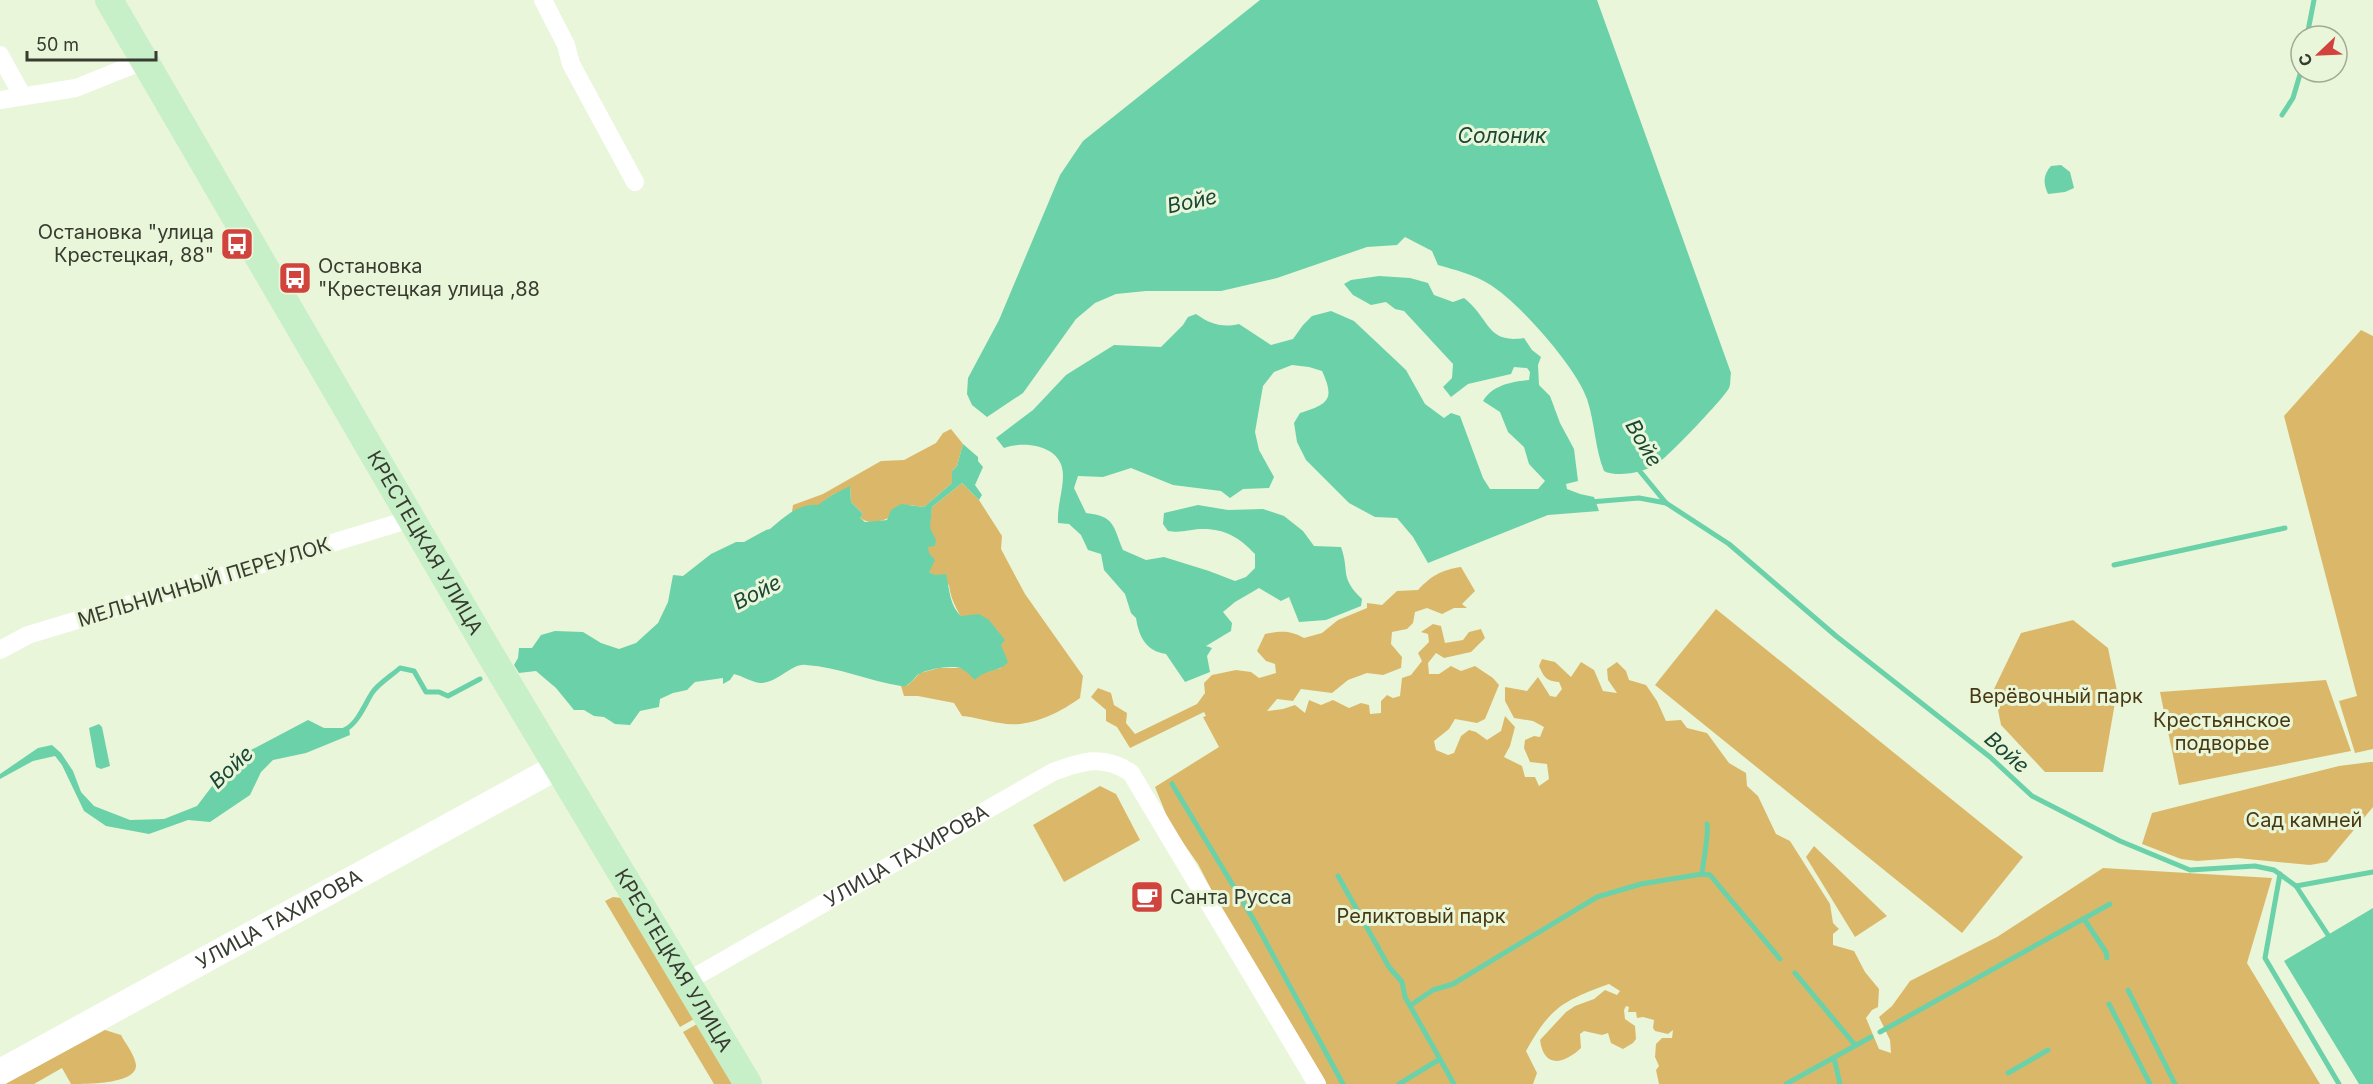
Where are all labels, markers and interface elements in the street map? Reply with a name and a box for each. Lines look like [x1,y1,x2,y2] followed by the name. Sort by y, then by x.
[27,24,156,62] scale bar
[2289,24,2349,84] north arrow
[36,34,79,55] text: 50 m
[2294,50,2317,69] text: С
[1458,123,1547,148] water label: Солоник
[1165,183,1219,219] water label: Войе
[38,220,214,267] place label: Остановка "улица Крестецкая, 88"
[219,226,255,262] bus stop icon: Остановка "улица Крестецкая, 88"
[318,254,540,301] place label: Остановка "Крестецкая улица ,88
[277,260,313,296] bus stop icon: Остановка "Крестецкая улица ,88
[1620,415,1668,471] water label: Войе
[362,446,488,639] street label: КРЕСТЕЦКАЯ УЛИЦА
[74,531,333,632] street label: МЕЛЬНИЧНЫЙ ПЕРЕУЛОК
[729,569,785,615] water label: Войе
[1969,684,2143,708] park label: Верёвочный парк
[2153,708,2291,755] park label: Крестьянское подворье
[1980,726,2034,778] water label: Войе
[204,741,258,793] water label: Войе
[820,799,993,912] street label: УЛИЦА ТАХИРОВА
[2246,808,2362,832] park label: Сад камней
[192,864,366,974] street label: УЛИЦА ТАХИРОВА
[610,865,738,1056] street label: КРЕСТЕЦКАЯ УЛИЦА
[1129,879,1165,915] cafe icon: Санта Русса
[1170,885,1292,909] place label: Санта Русса
[1336,904,1506,928] park label: Реликтовый парк

